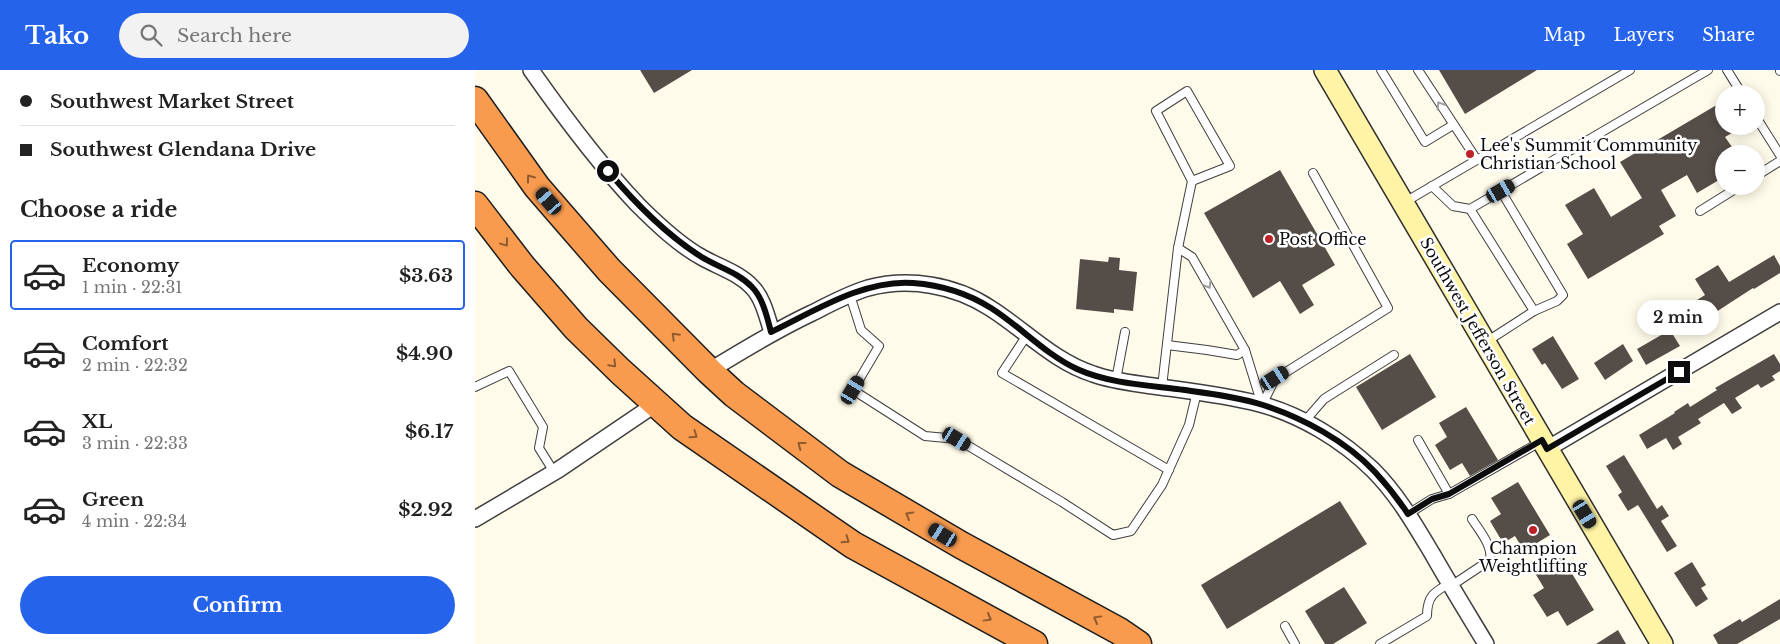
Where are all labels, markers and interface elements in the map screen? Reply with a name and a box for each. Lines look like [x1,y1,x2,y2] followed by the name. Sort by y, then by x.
[119,13,469,58] search box
[25,21,89,50] text: Tako
[137,21,165,49] icon: search
[177,24,292,47] text: Search here
[1544,24,1585,46] text: Map
[1613,24,1674,46] text: Layers
[1702,24,1755,46] text: Share
[1715,85,1765,195] map controls
[1715,85,1765,135] button: +
[50,90,294,113] text: Southwest Market Street
[1437,101,1446,110] one-way arrow
[1480,135,1698,173] place label: Lee's Summit Community Christian School
[50,138,316,161] text: Southwest Glendana Drive
[1715,145,1765,195] button: −
[1464,148,1476,160] marker: Lee's Summit Community Christian School
[597,160,619,182] route start
[527,174,536,184] one-way arrow
[1484,177,1517,205] car
[533,185,564,217] car
[20,196,177,223] text: Choose a ride
[1279,229,1366,249] place label: Post Office
[1263,233,1275,245] marker: Post Office
[1416,234,1540,428] street label: Southwest Jefferson Street
[499,237,507,246] one-way arrow
[22,253,67,298] icon: car
[82,254,179,277] text: Economy
[399,264,453,287] text: $3.63
[82,277,182,297] text: 1 min · 22:31
[1201,279,1211,288] one-way arrow
[1638,300,1720,334] callout: 2 min
[1653,307,1703,327] text: 2 min
[22,331,67,376] icon: car
[82,332,169,355] text: Comfort
[672,333,681,342] one-way arrow
[396,342,453,365] text: $4.90
[82,355,188,375] text: 2 min · 22:32
[607,358,616,367] one-way arrow
[1668,361,1690,383] route end
[1258,364,1291,392] car
[838,373,867,407] car
[22,409,67,454] icon: car
[82,410,112,433] text: XL
[405,420,453,443] text: $6.17
[940,425,973,453] car
[688,429,697,438] one-way arrow
[82,433,188,453] text: 3 min · 22:33
[797,442,807,451] one-way arrow
[22,487,67,532] icon: car
[82,488,144,511] text: Green
[1570,497,1599,531] car
[398,498,453,521] text: $2.92
[82,511,187,531] text: 4 min · 22:34
[905,511,914,521] one-way arrow
[926,521,959,549] car
[1527,524,1539,536] marker: Champion Weightlifting
[840,533,849,543] one-way arrow
[1478,538,1588,576] place label: Champion Weightlifting
[20,576,455,634] button: Confirm
[982,612,991,622] one-way arrow
[1093,615,1102,625] one-way arrow

